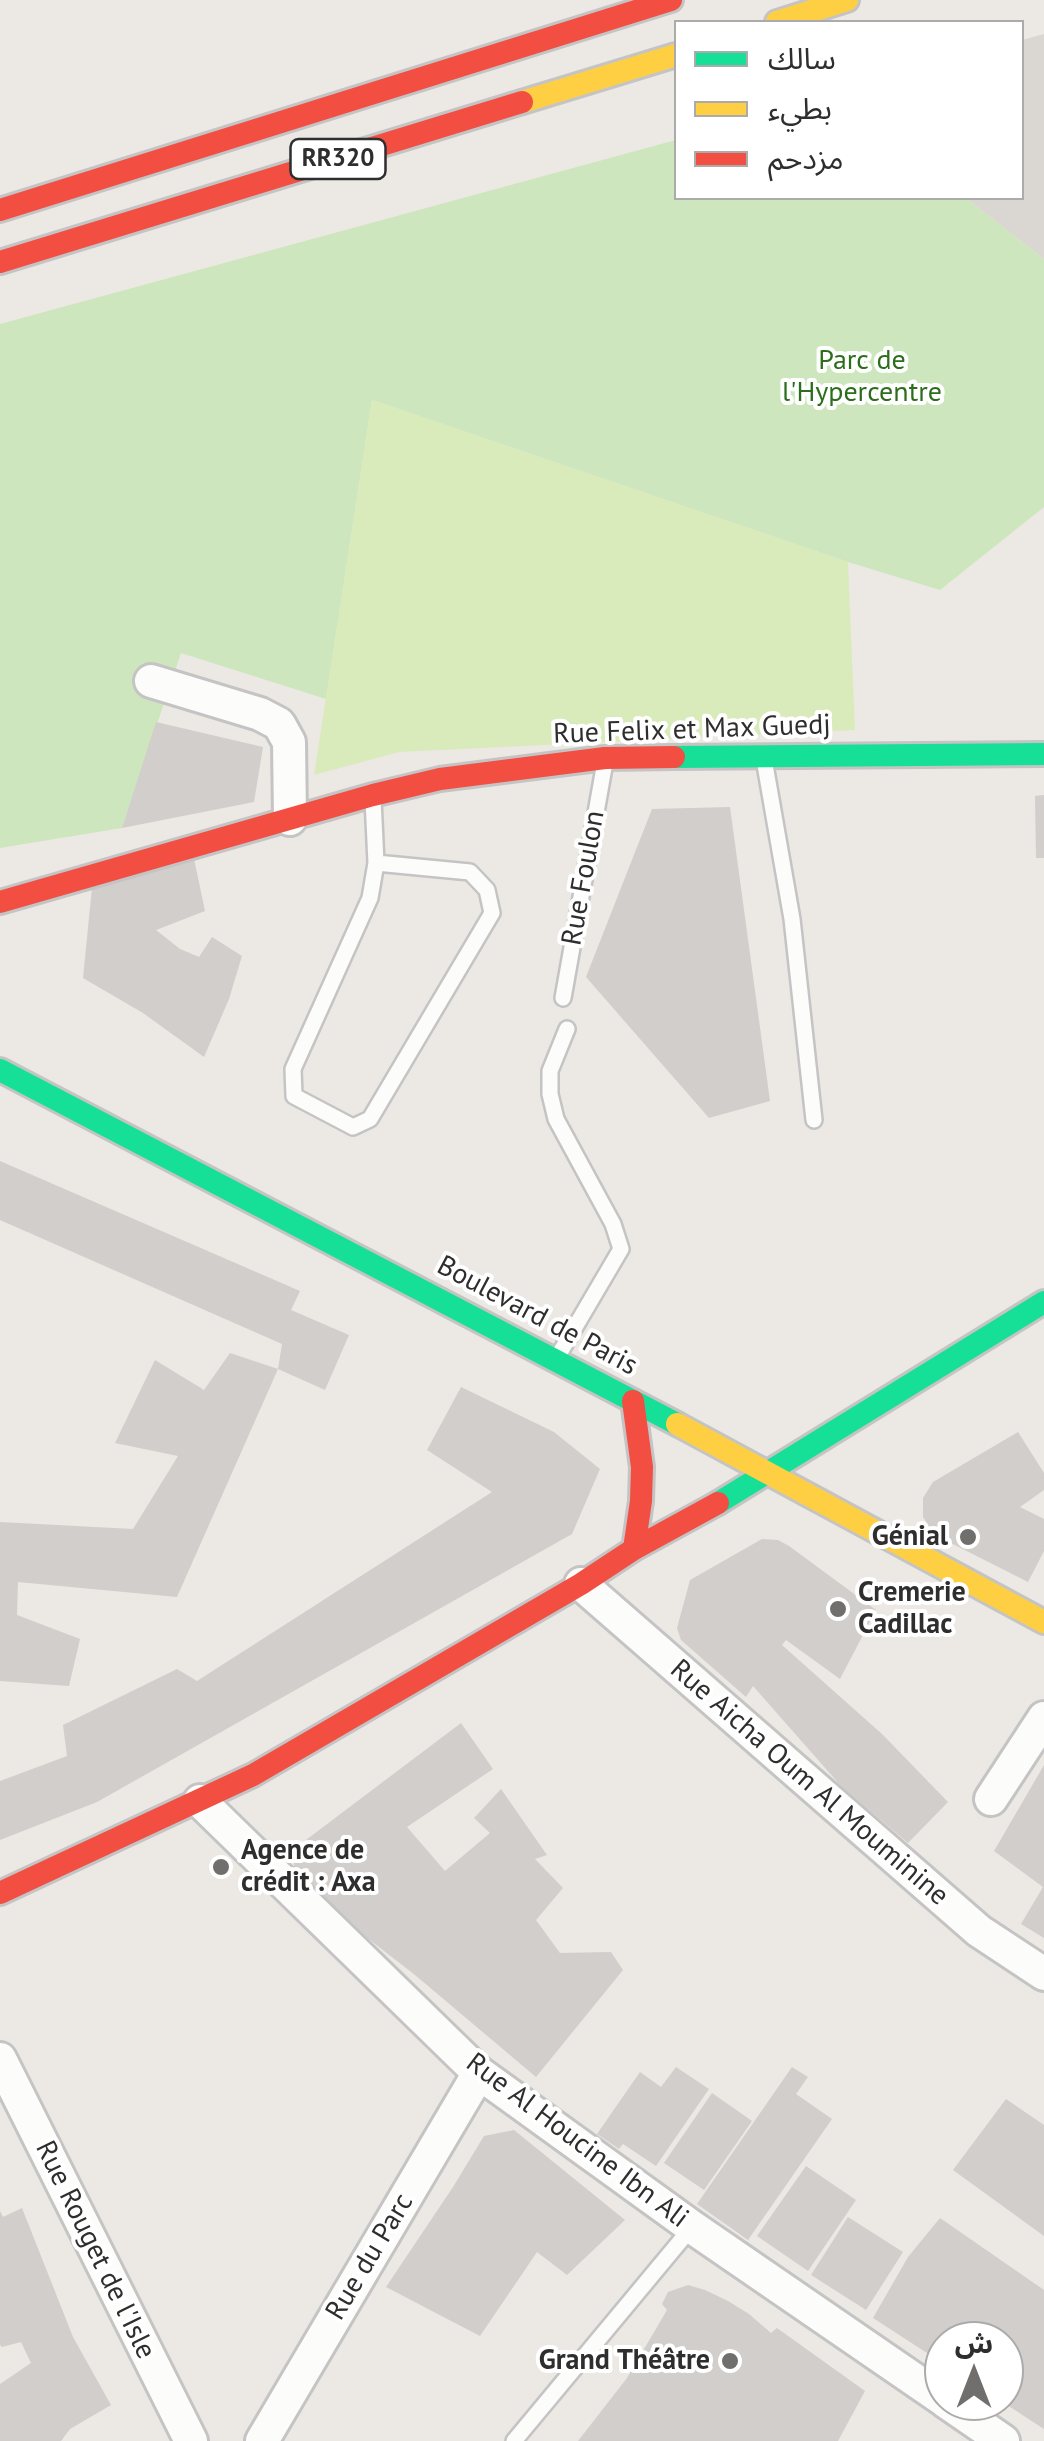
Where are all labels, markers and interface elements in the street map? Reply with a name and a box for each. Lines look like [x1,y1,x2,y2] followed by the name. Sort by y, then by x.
[674,20,1024,200] legend
[768,38,836,77] text: سالك
[768,88,832,127] text: بطيء
[768,138,844,177] text: مزدحم
[290,139,386,179] road number: RR320
[782,344,942,410] park label: Parc de l'Hypercentre
[553,708,831,752] street label: Rue Felix et Max Guedj
[556,808,612,948] street label: Rue Foulon
[431,1249,643,1383] street label: Boulevard de Paris
[872,1520,948,1554] place label: Génial
[957,1526,979,1548] marker: Génial
[858,1576,966,1642] place label: Cremerie Cadillac
[827,1598,849,1620] marker: Cremerie Cadillac
[663,1653,955,1913] street label: Rue Aicha Oum Al Mouminine
[241,1834,376,1900] place label: Agence de crédit : Axa
[210,1856,232,1878] marker: Agence de crédit : Axa
[459,2047,695,2235] street label: Rue Al Houcine Ibn Ali
[28,2136,162,2364] street label: Rue Rouget de l'Isle
[319,2188,421,2326] street label: Rue du Parc
[924,2321,1024,2421] north arrow
[955,2324,993,2361] text: ش
[539,2344,710,2378] place label: Grand Théâtre
[719,2350,741,2372] marker: Grand Théâtre

